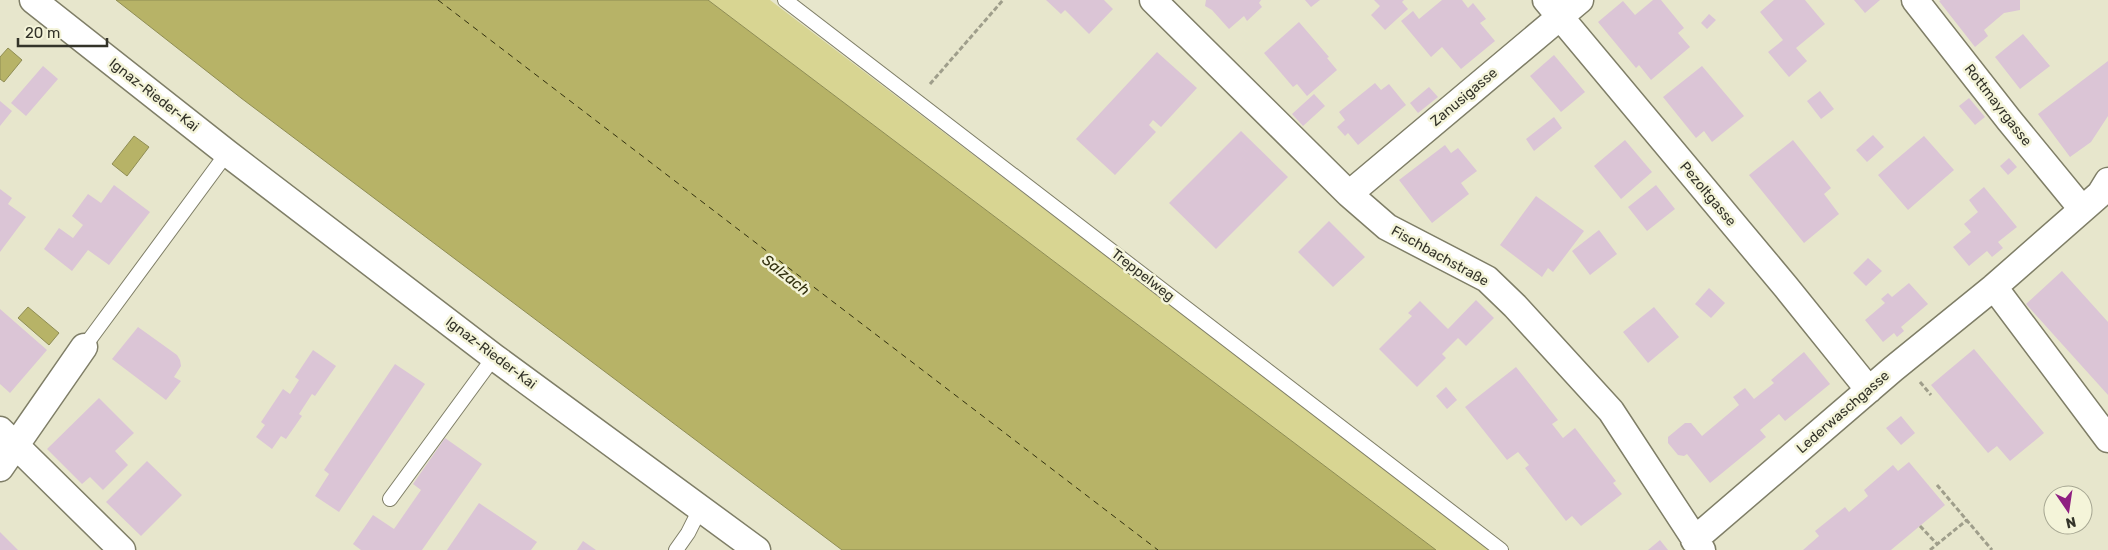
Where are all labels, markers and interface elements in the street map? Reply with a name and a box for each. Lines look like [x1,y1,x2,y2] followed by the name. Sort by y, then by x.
[18,15,106,47] scale bar
[25,24,60,42] text: 20 m
[106,55,202,135] street label: Ignaz-Rieder-Kai
[1961,61,2035,149] street label: Rottmayrgasse
[1427,64,1501,130] street label: Zanusigasse
[1676,158,1740,230] street label: Pezoltgasse
[1388,222,1492,290] street label: Fischbachstraße
[1108,245,1178,305] street label: Treppelweg
[759,251,813,299] water label: Salzach
[442,313,540,393] street label: Ignaz-Rieder-Kai
[1793,367,1893,457] street label: Lederwaschgasse
[2043,485,2093,535] north arrow
[2064,513,2078,532] text: N

